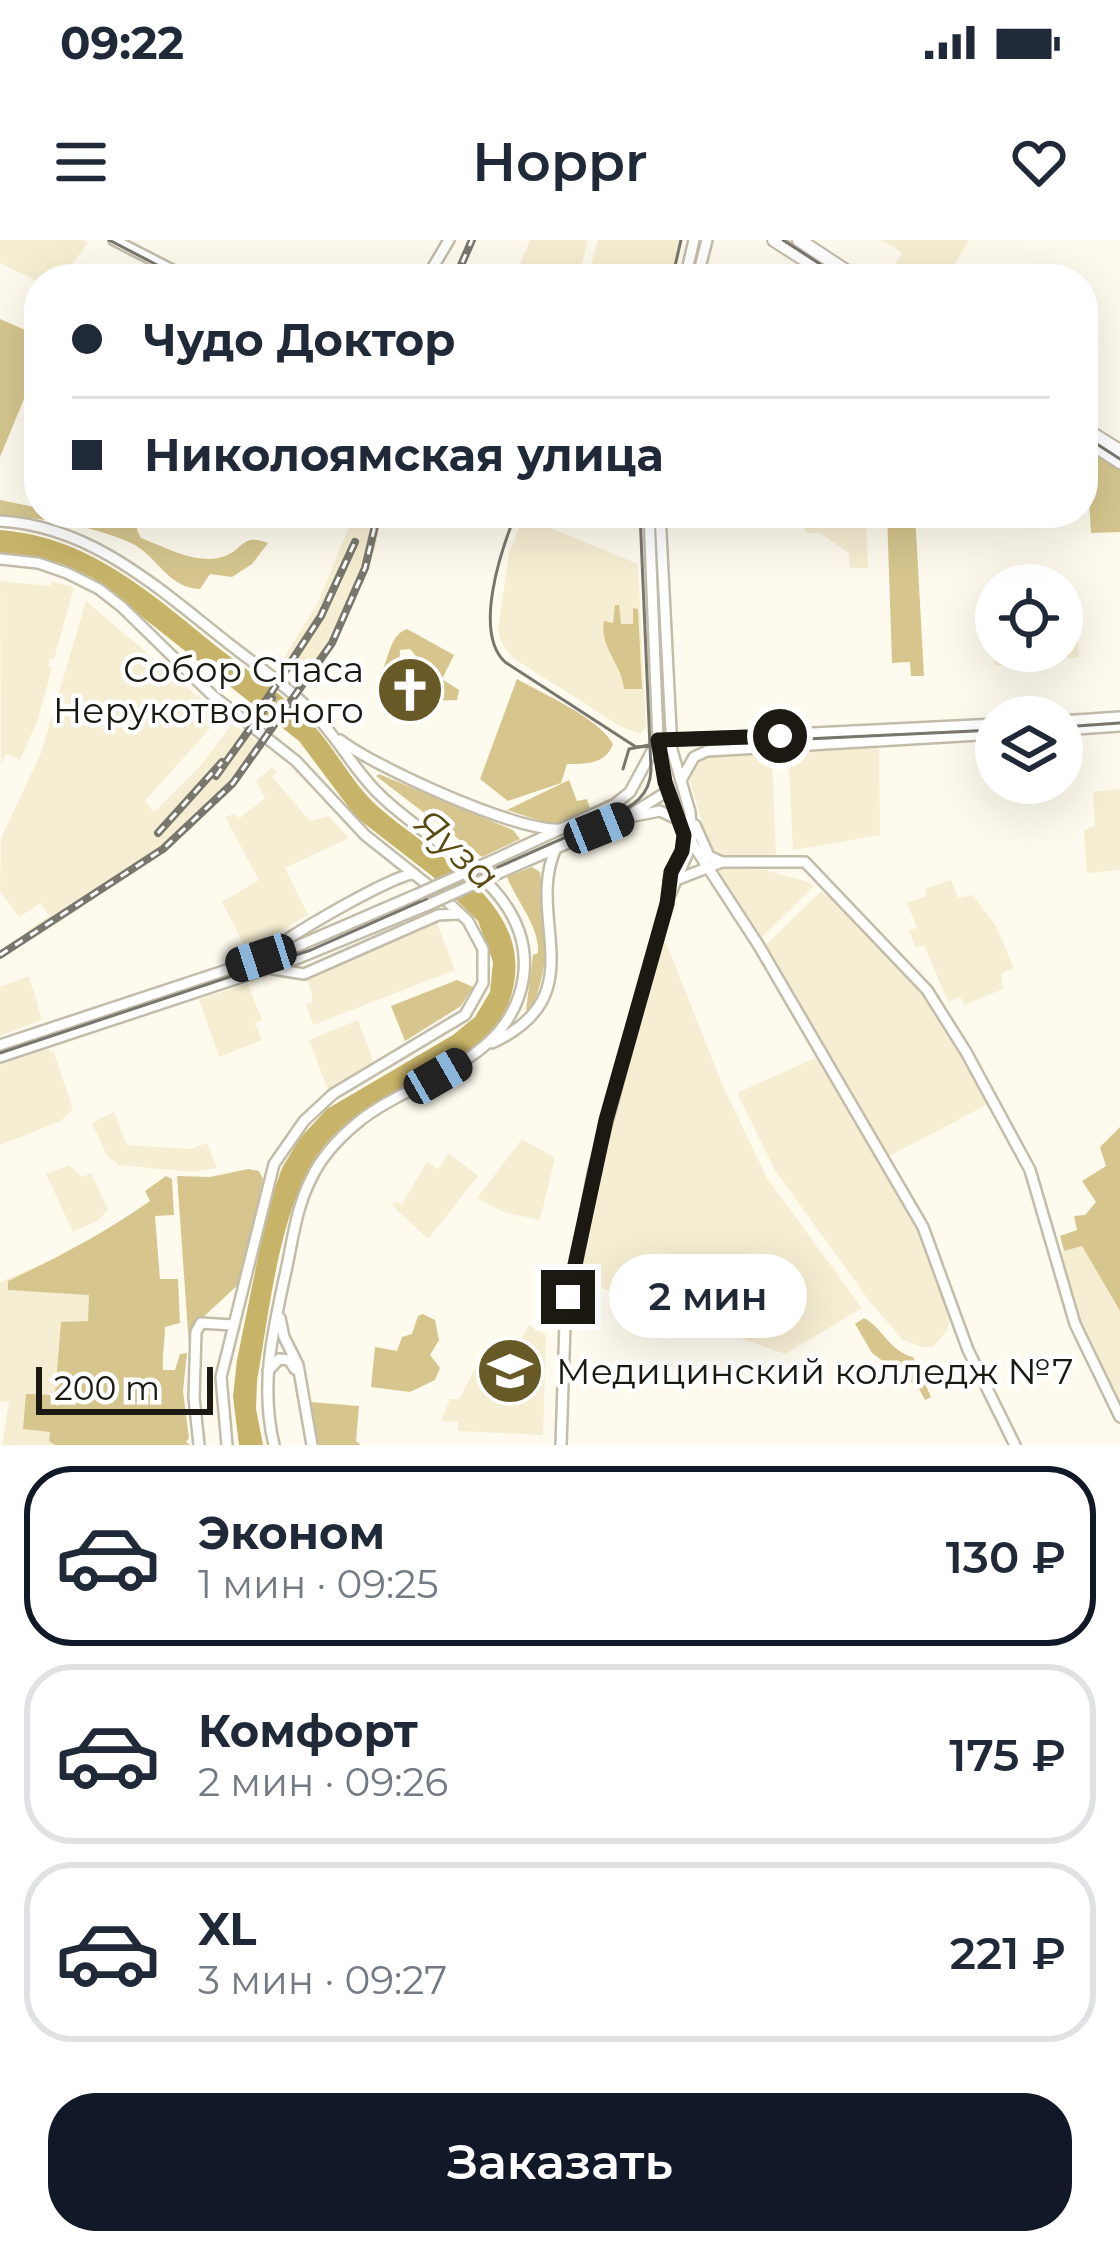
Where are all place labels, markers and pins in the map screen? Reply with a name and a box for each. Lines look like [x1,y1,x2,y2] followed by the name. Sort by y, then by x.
[53,647,364,732] place label: Собор Спаса Нерукотворного
[375,655,445,725] church icon: Собор Спаса Нерукотворного
[475,1336,545,1406] school or university icon: Медицинский колледж №7
[556,1349,1073,1393] place label: Медицинский колледж №7

